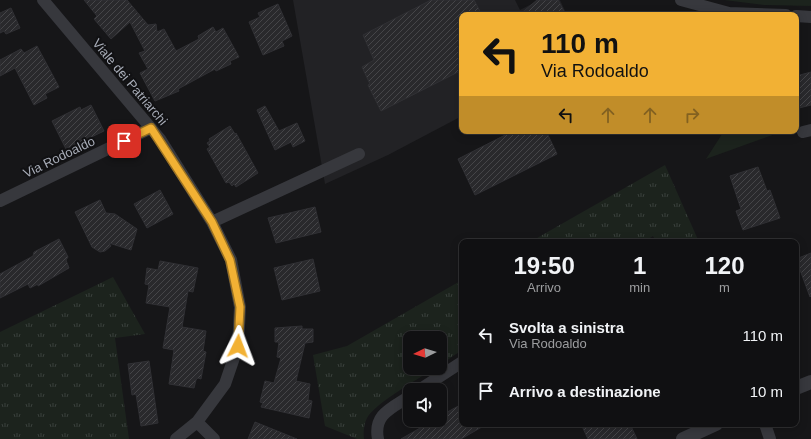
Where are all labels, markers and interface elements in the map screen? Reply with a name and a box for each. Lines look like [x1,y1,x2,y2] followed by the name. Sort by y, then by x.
[475,28,527,80] icon: left
[541,28,619,59] text: 110 m
[89,36,171,128] street label: Viale dei Patriarchi
[541,61,649,81] text: Via Rodoaldo
[555,104,577,126] icon: left
[597,104,619,126] icon: ahead
[639,104,661,126] icon: ahead
[681,104,703,126] icon: right
[107,124,141,158] pin
[113,130,135,152] icon: arrive
[21,133,97,181] street label: Via Rodoaldo
[513,252,575,279] text: 19:50
[633,252,646,279] text: 1
[705,252,745,279] text: 120
[527,280,561,295] text: Arrivo
[629,280,650,295] text: min
[719,280,730,295] text: m
[509,319,624,336] text: Svolta a sinistra
[475,324,497,346] icon: left
[217,325,259,367] position arrow
[742,327,783,344] text: 110 m
[403,331,447,375] north arrow
[403,331,447,427] map controls
[509,336,587,351] text: Via Rodoaldo
[475,380,497,402] icon: arrive
[403,383,447,427] button: sound
[509,383,661,400] text: Arrivo a destinazione
[750,383,783,400] text: 10 m

